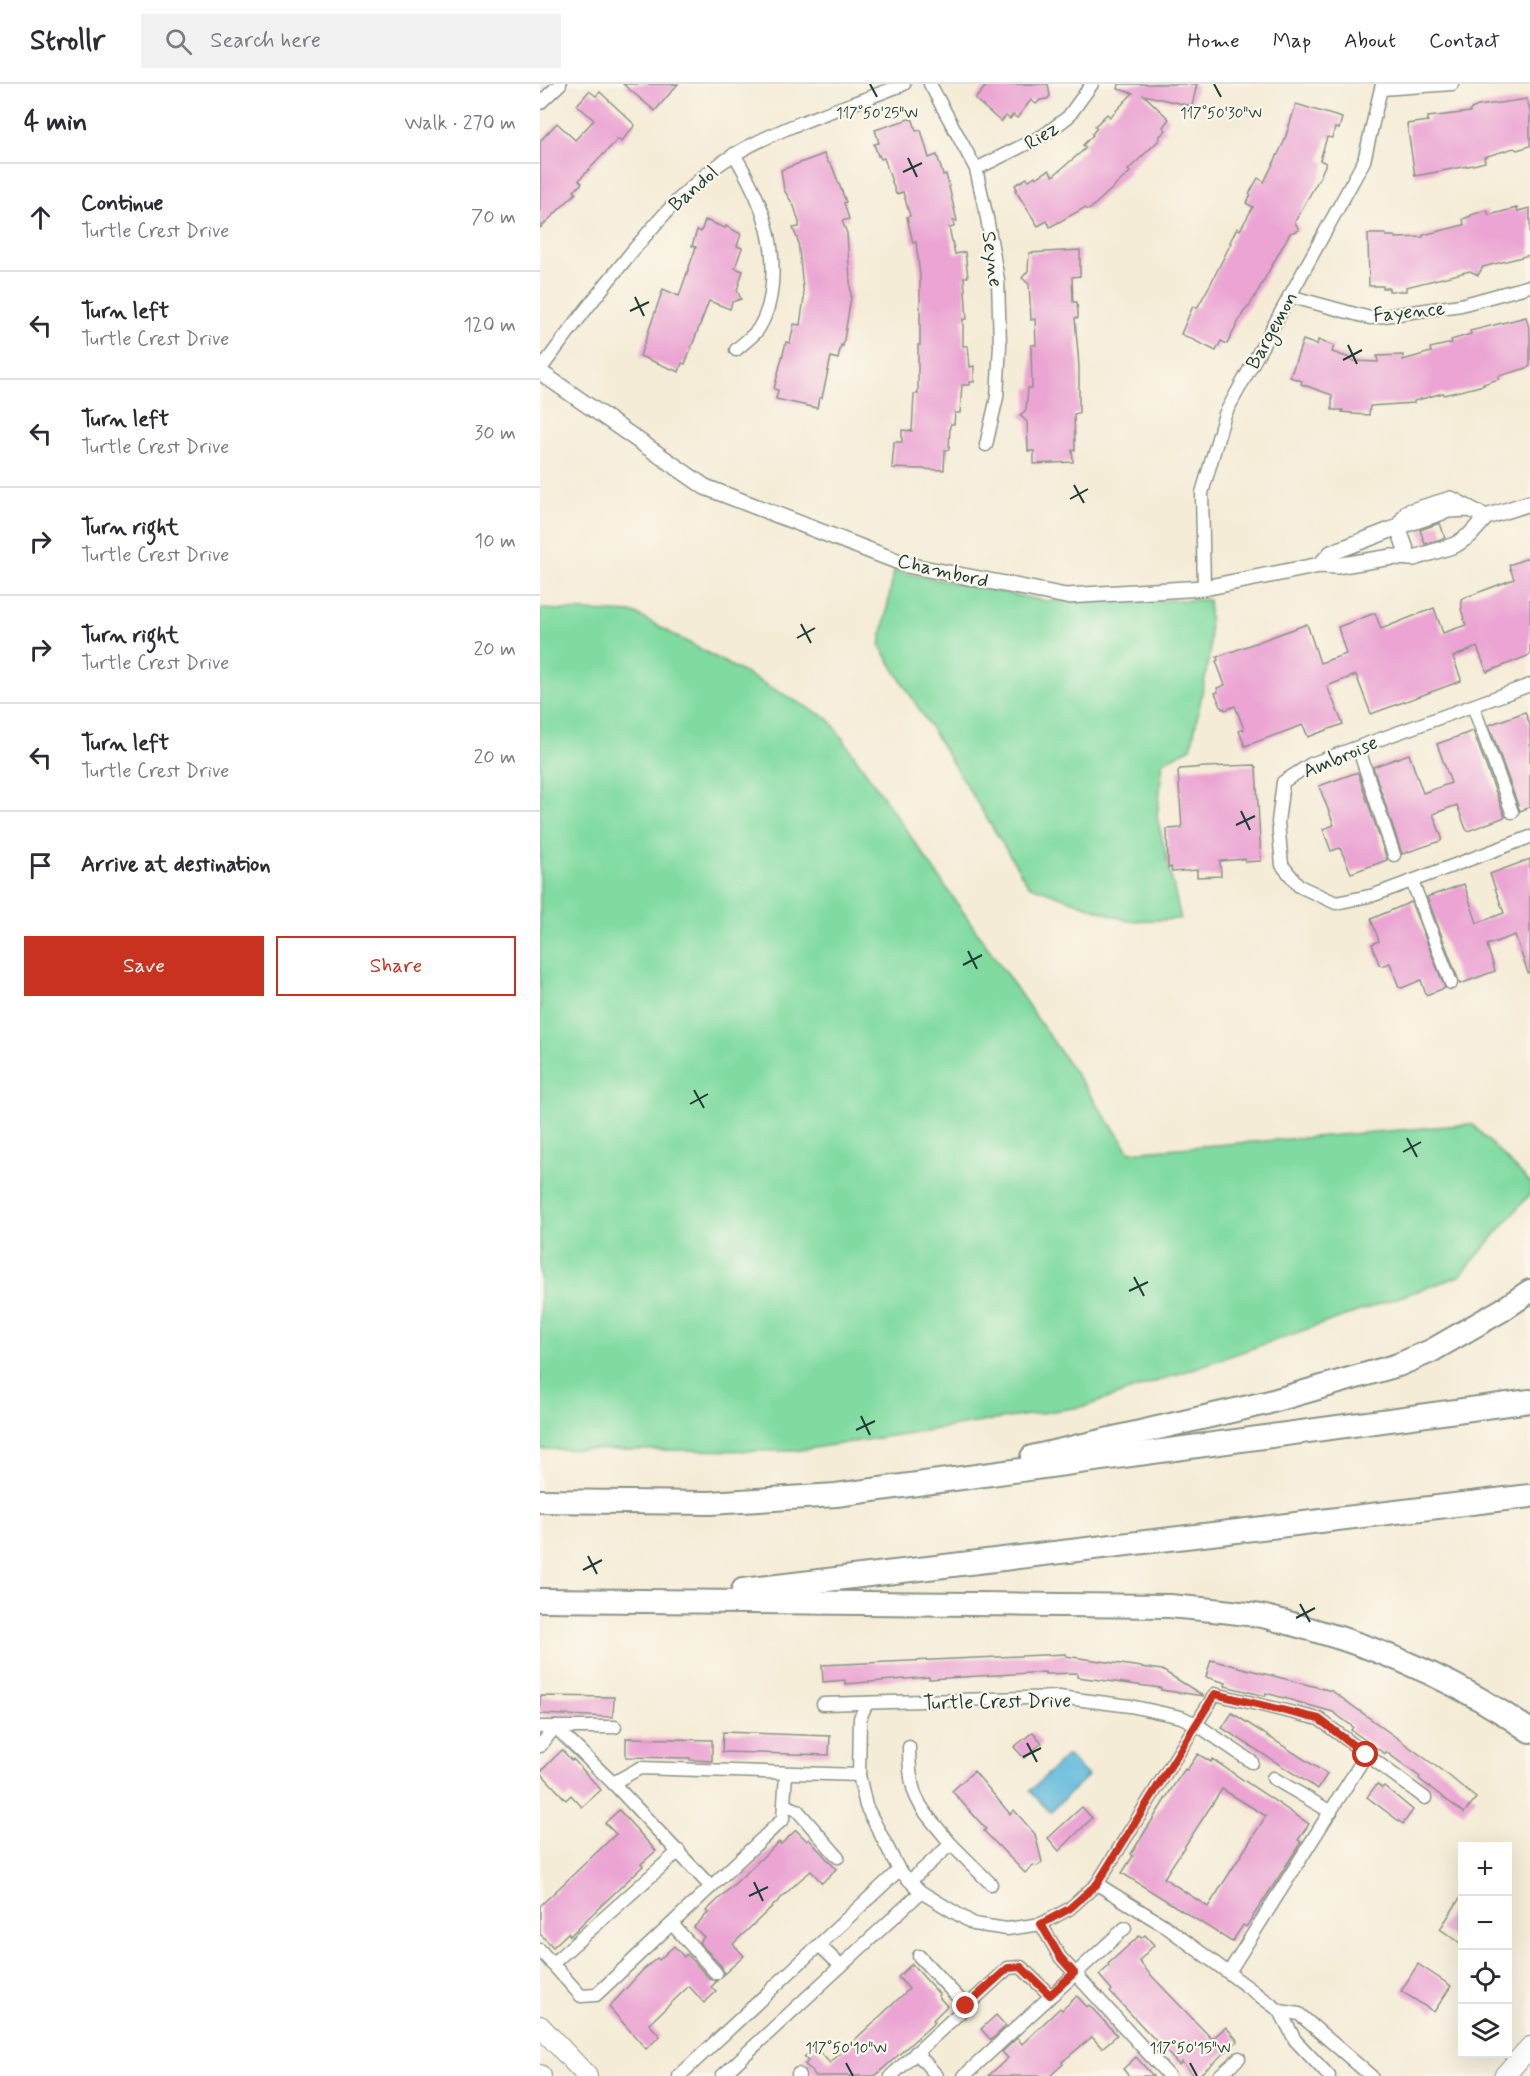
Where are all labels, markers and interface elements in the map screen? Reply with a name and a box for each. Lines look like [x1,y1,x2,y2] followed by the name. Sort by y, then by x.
[141,14,561,68] search box
[30,23,105,60] text: Strollr
[162,25,195,58] icon: search
[210,27,321,55] text: Search here
[1188,27,1240,55] text: Home
[1273,27,1311,55] text: Map
[1344,27,1396,55] text: About
[1429,27,1500,55] text: Contact
[836,104,918,124] text: 117°50'25"W
[1180,104,1262,124] text: 117°50'30"W
[24,106,87,140] text: 4 min
[404,110,516,137] text: Walk · 270 m
[1019,115,1064,157] street label: Riez
[663,160,725,218] street label: Bandol
[81,190,163,218] text: Continue
[24,201,57,234] icon: ahead
[471,204,516,231] text: 70 m
[81,218,229,245] text: Turtle Crest Drive
[974,230,1009,289] street label: Seyne
[1240,287,1306,375] street label: Bargemon
[1372,295,1446,330] street label: Fayence
[81,298,169,326] text: Turn left
[24,309,57,342] icon: left
[463,312,516,339] text: 120 m
[81,326,229,353] text: Turtle Crest Drive
[81,406,169,434] text: Turn left
[24,417,57,450] icon: left
[474,420,516,447] text: 30 m
[81,434,229,461] text: Turtle Crest Drive
[81,514,179,542] text: Turn right
[24,525,57,558] icon: right
[474,528,516,555] text: 10 m
[81,542,229,569] text: Turtle Crest Drive
[894,548,991,595] street label: Chambord
[81,622,179,650] text: Turn right
[24,633,57,666] icon: right
[473,636,516,663] text: 20 m
[81,650,229,677] text: Turtle Crest Drive
[1299,729,1382,785] street label: Ambroise
[81,730,169,758] text: Turn left
[24,741,57,774] icon: left
[473,744,516,771] text: 20 m
[81,758,229,785] text: Turtle Crest Drive
[24,849,57,882] icon: arrive
[81,851,271,879] text: Arrive at destination
[24,936,264,996] button: Save
[276,936,516,996] button: Share
[923,1688,1071,1717] street label: Turtle Crest Drive
[1352,1741,1378,1767] route start
[1458,1842,1512,2058] map controls
[1458,1842,1512,1896] button: +
[1458,1896,1512,1950] button: −
[1458,1950,1512,2004] button: locate
[952,1992,978,2018] route end
[1458,2004,1512,2058] button: layers
[805,2039,887,2059] text: 117°50'10"W
[1149,2039,1231,2059] text: 117°50'15"W

